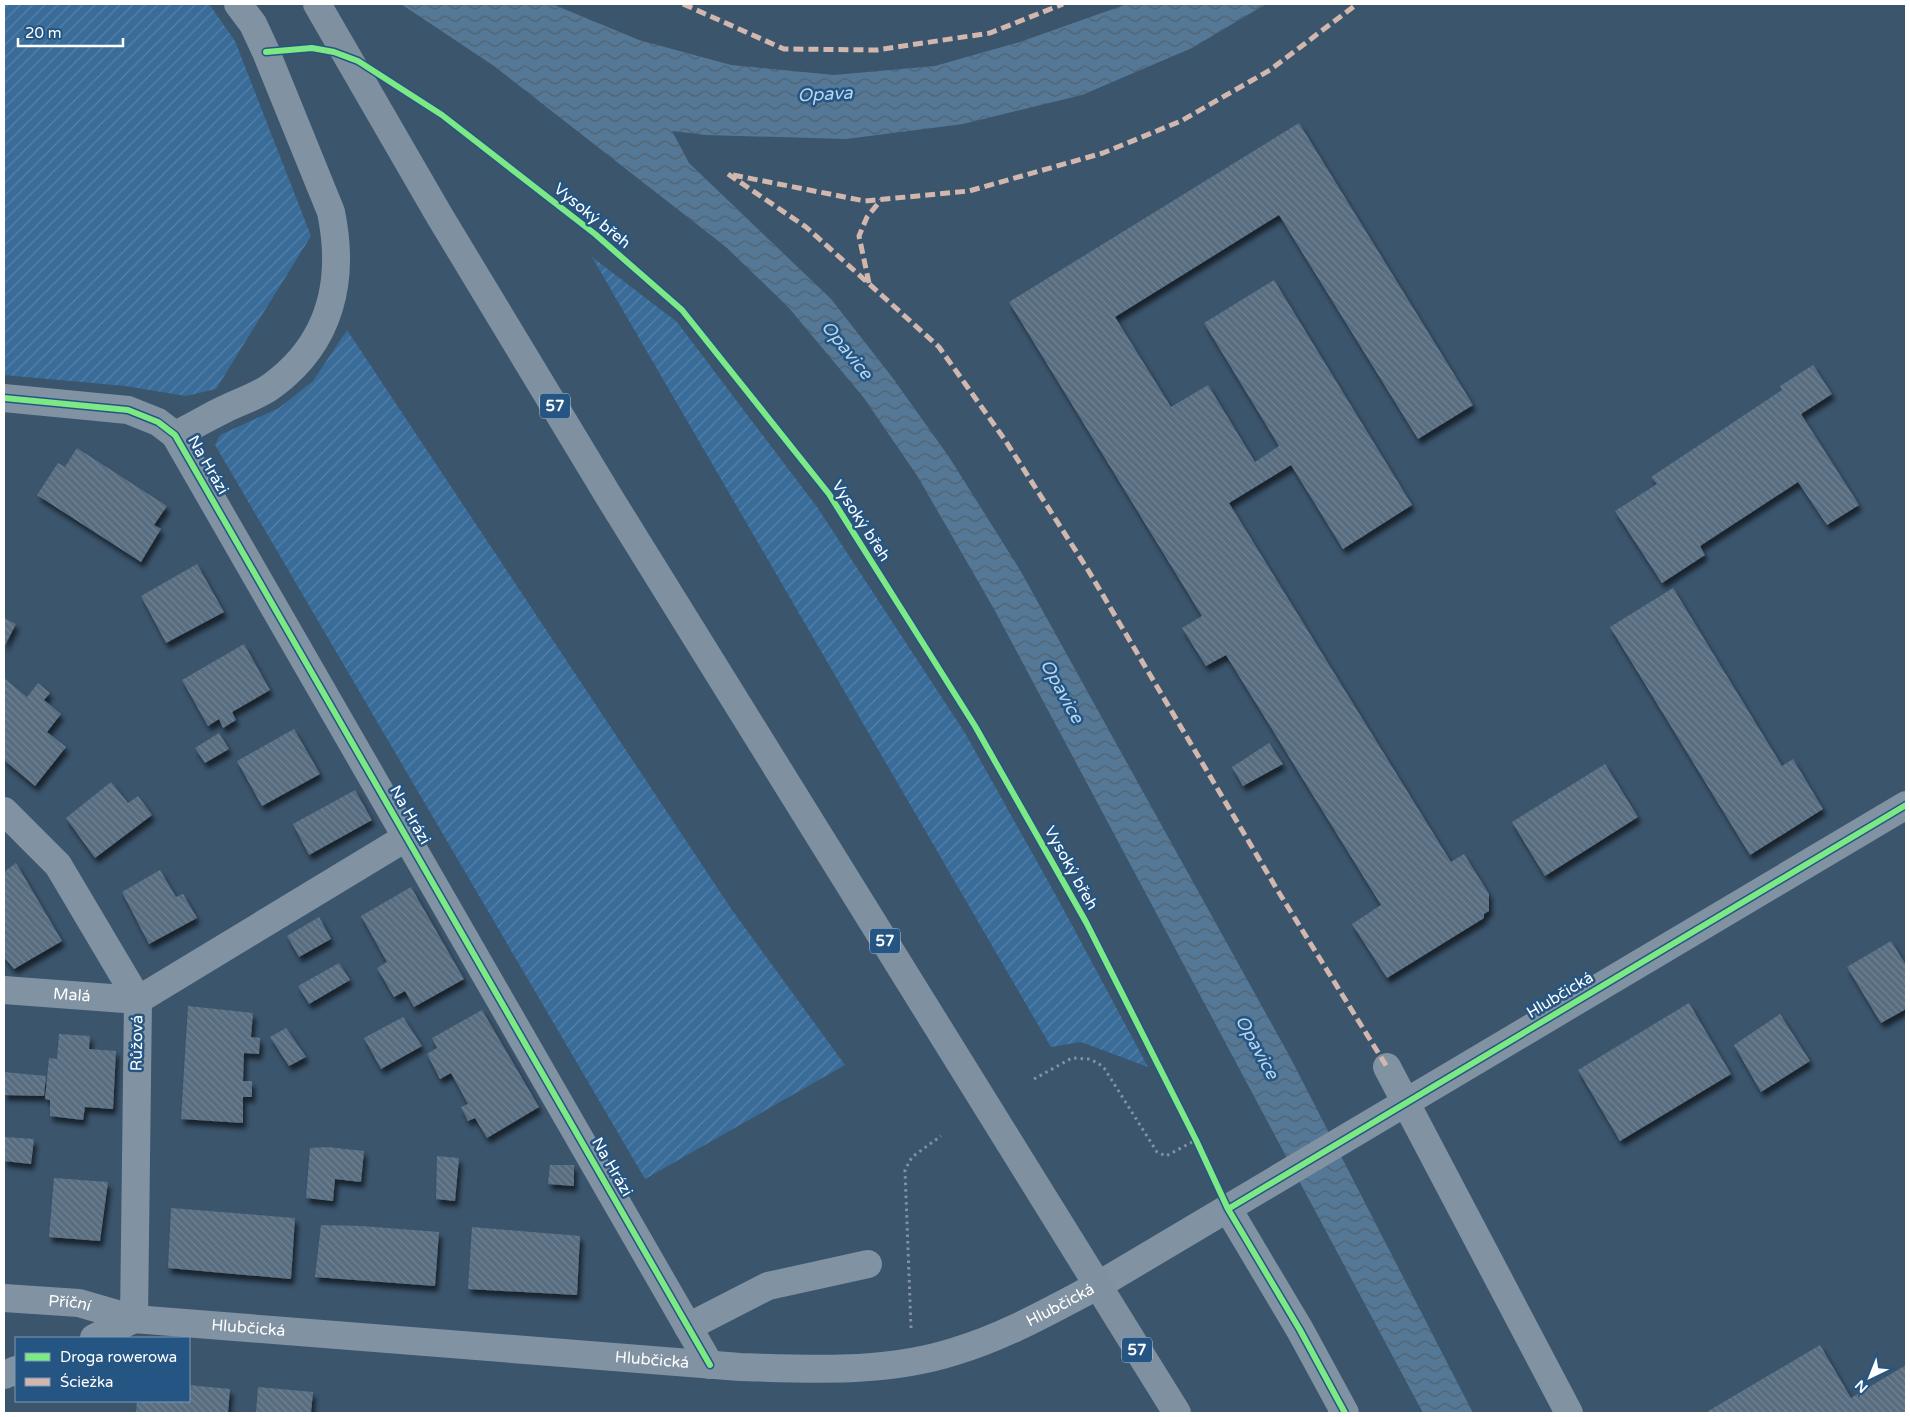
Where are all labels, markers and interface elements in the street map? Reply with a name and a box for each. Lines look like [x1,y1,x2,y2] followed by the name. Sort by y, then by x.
[18,15,122,47] scale bar
[25,24,62,42] text: 20 m
[797,82,854,106] water label: Opava
[550,179,634,253] street label: Vysoký břeh
[817,316,878,385] water label: Opavice
[540,394,570,418] road number: 57
[183,432,233,498] street label: Na Hrázi
[827,477,895,565] street label: Vysoký břeh
[1036,655,1089,727] water label: Opavice
[385,782,435,848] street label: Na Hrázi
[1040,822,1102,914] street label: Vysoký břeh
[870,928,900,954] road number: 57
[1523,967,1597,1023] street label: Hlubčická
[52,984,91,1006] street label: Malá
[1231,1011,1284,1083] water label: Opavice
[127,1015,147,1071] street label: Růžová
[587,1134,637,1200] street label: Na Hrázi
[1023,1279,1098,1331] street label: Hlubčická
[48,1291,94,1316] street label: Příční
[210,1315,286,1341] street label: Hlubčická
[15,1337,190,1402] legend
[1122,1338,1152,1362] road number: 57
[614,1347,690,1373] street label: Hlubčická
[60,1348,177,1366] text: Droga rowerowa
[1845,1352,1895,1402] north arrow
[60,1373,113,1391] text: Ścieżka
[1852,1376,1871,1396] text: N

